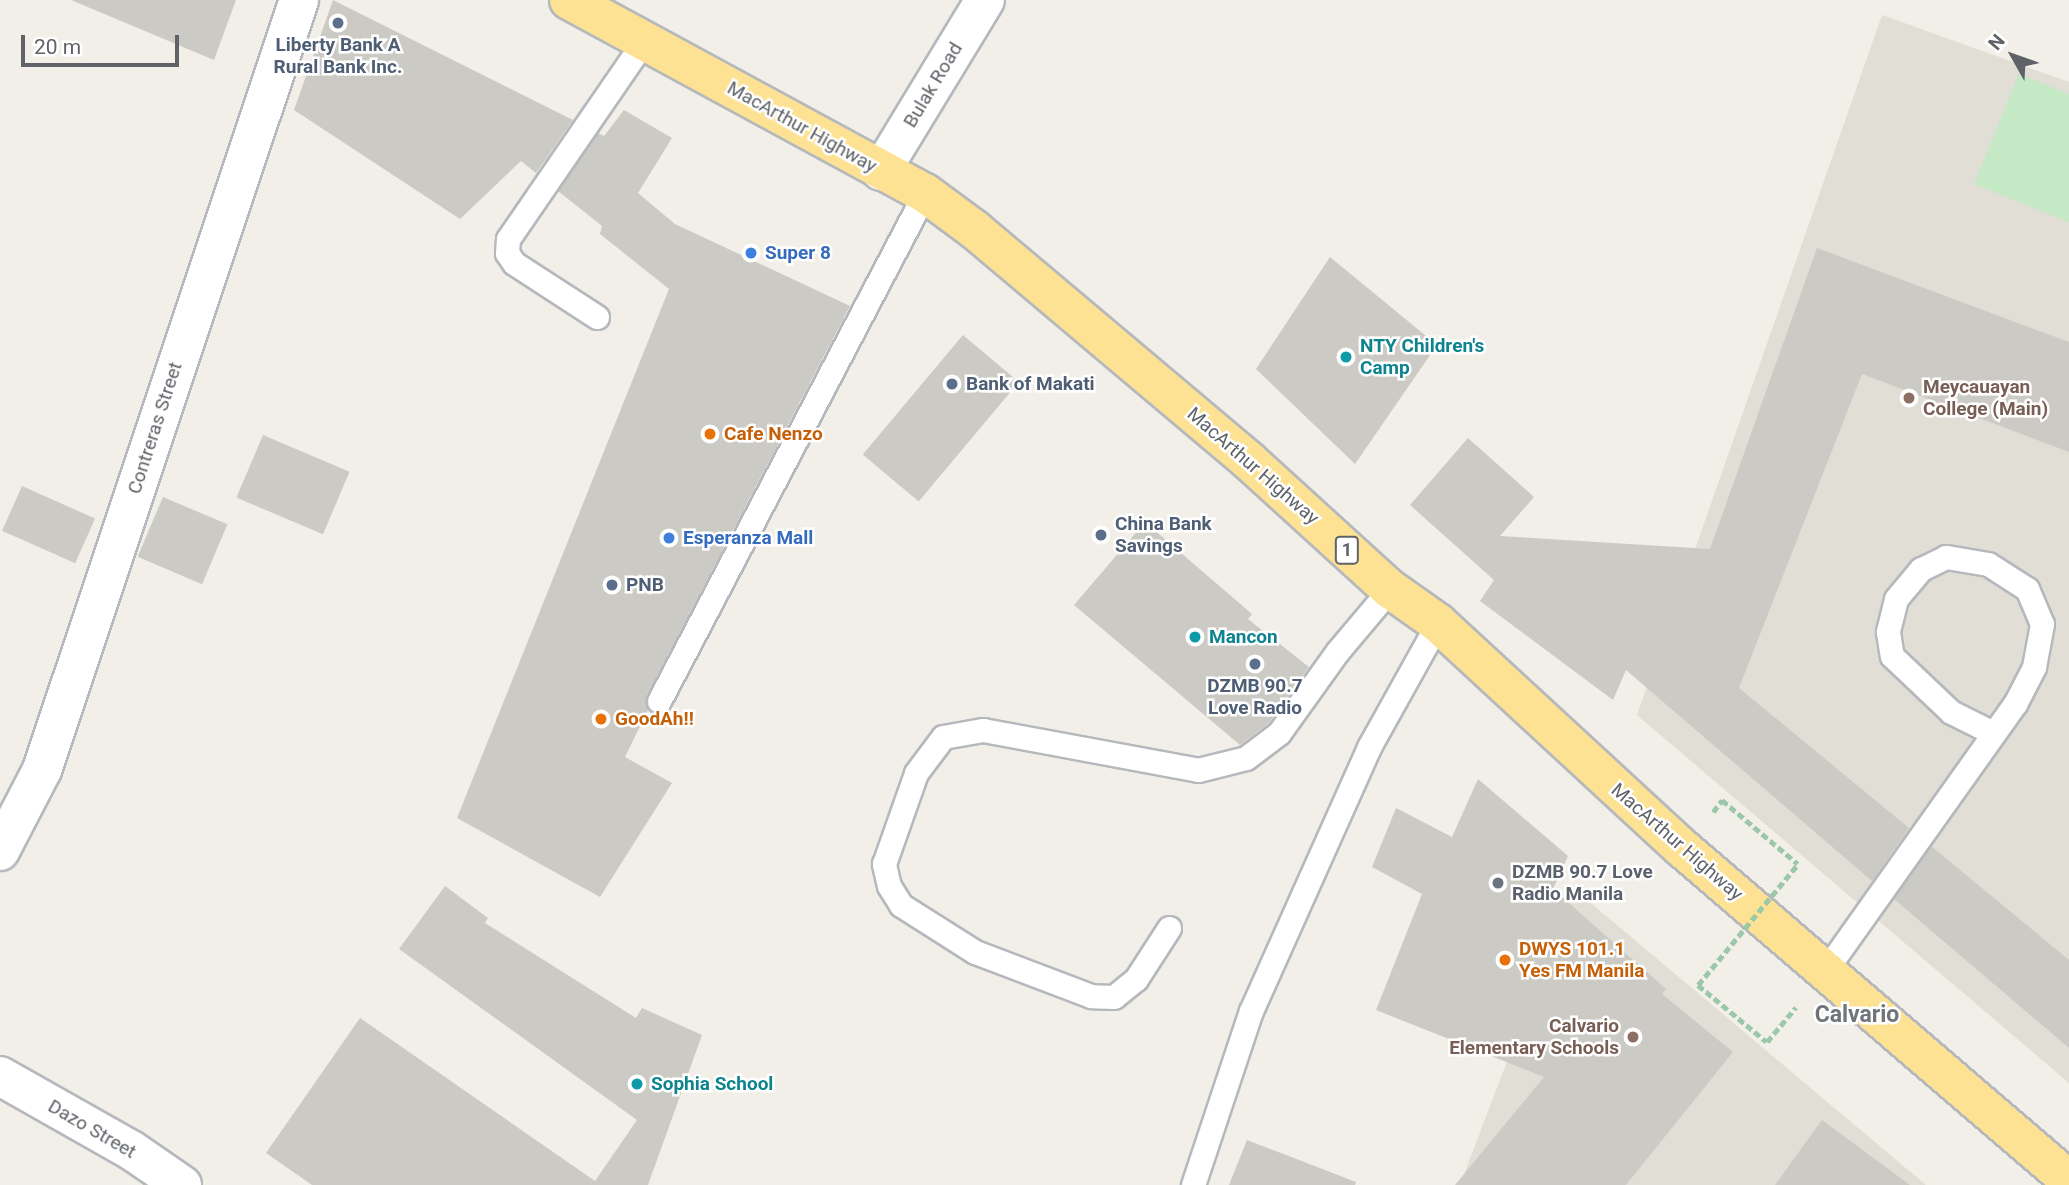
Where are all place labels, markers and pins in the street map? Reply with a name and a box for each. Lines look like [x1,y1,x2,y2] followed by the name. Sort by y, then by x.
[330,15,346,31] marker: Liberty Bank A Rural Bank Inc.
[274,34,402,78] place label: Liberty Bank A Rural Bank Inc.
[765,242,831,264] place label: Super 8
[743,245,759,261] marker: Super 8
[1360,335,1484,379] place label: NTY Children's Camp
[1338,349,1354,365] marker: NTY Children's Camp
[966,373,1095,395] place label: Bank of Makati
[944,376,960,392] marker: Bank of Makati
[1923,376,2048,420] place label: Meycauayan College (Main)
[1901,390,1917,406] marker: Meycauayan College (Main)
[724,423,823,445] place label: Cafe Nenzo
[702,426,718,442] marker: Cafe Nenzo
[1115,513,1212,557] place label: China Bank Savings
[683,527,813,549] place label: Esperanza Mall
[1093,527,1109,543] marker: China Bank Savings
[661,530,677,546] marker: Esperanza Mall
[626,574,664,596] place label: PNB
[604,577,620,593] marker: PNB
[1209,626,1278,648] place label: Mancon
[1187,629,1203,645] marker: Mancon
[1247,656,1263,672] marker: DZMB 90.7 Love Radio
[1207,675,1303,719] place label: DZMB 90.7 Love Radio
[615,708,694,730] place label: GoodAh!!
[593,711,609,727] marker: GoodAh!!
[1512,861,1653,905] place label: DZMB 90.7 Love Radio Manila
[1490,875,1506,891] marker: DZMB 90.7 Love Radio Manila
[1519,938,1644,982] place label: DWYS 101.1 Yes FM Manila
[1497,952,1513,968] marker: DWYS 101.1 Yes FM Manila
[1449,1015,1619,1059] place label: Calvario Elementary Schools
[1625,1029,1641,1045] marker: Calvario Elementary Schools
[651,1073,773,1095] place label: Sophia School
[629,1076,645,1092] marker: Sophia School

